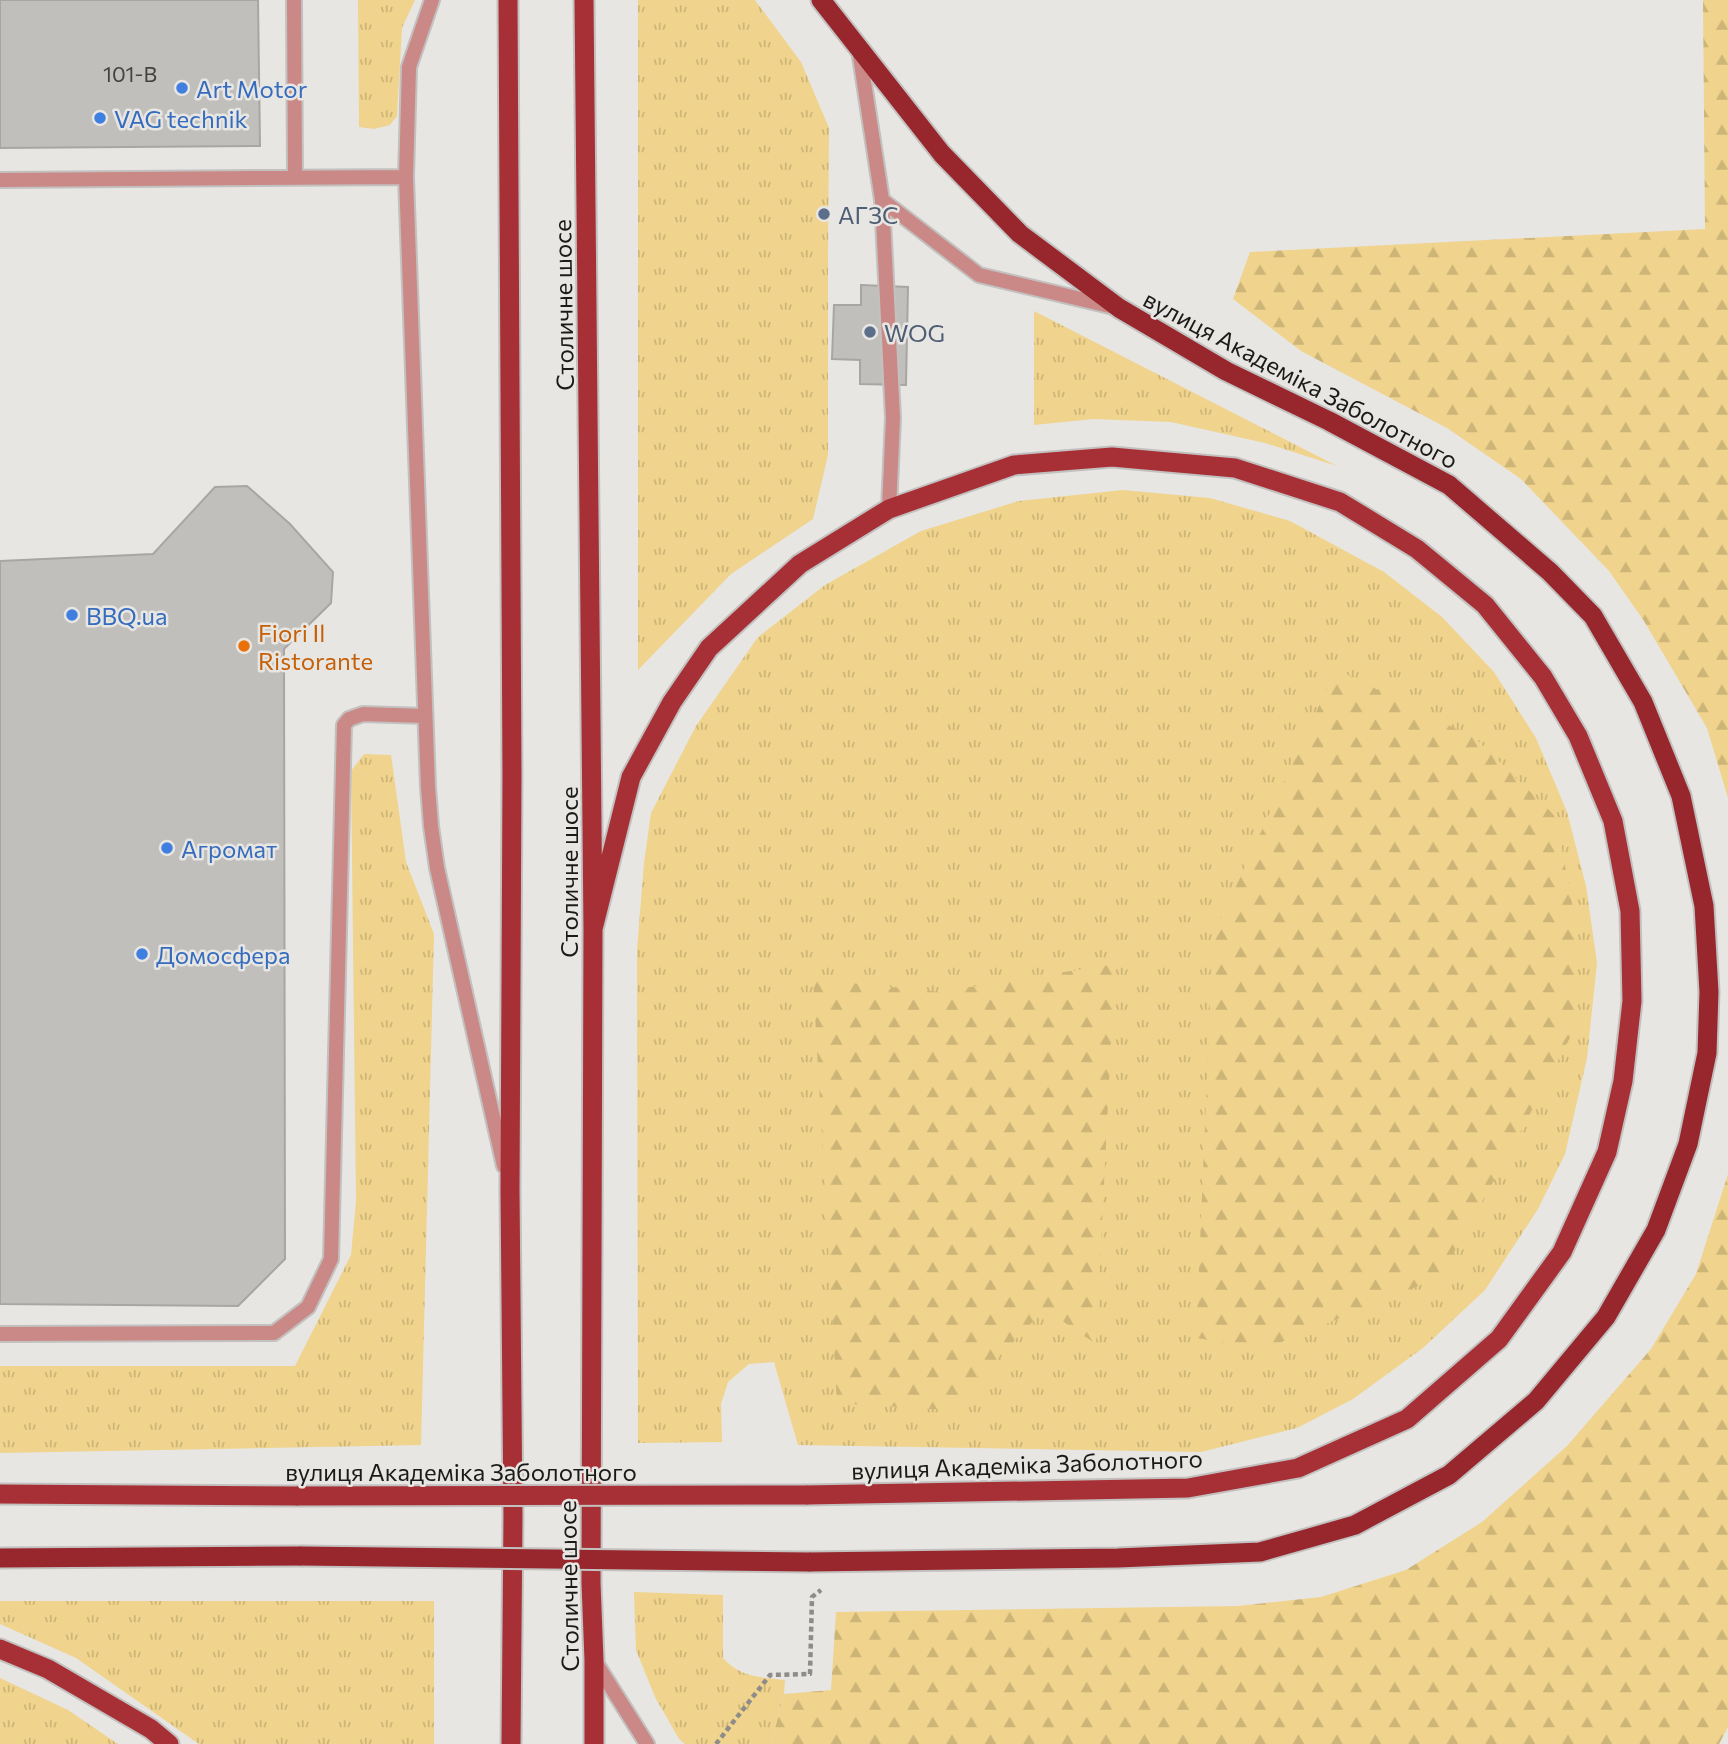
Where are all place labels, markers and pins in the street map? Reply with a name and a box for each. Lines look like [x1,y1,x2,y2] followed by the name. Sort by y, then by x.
[196,74,308,103] place label: Art Motor
[174,80,190,96] marker: Art Motor
[114,104,248,133] place label: VAG technik
[92,110,108,126] marker: VAG technik
[838,200,898,229] place label: АГЗС
[816,206,832,222] marker: АГЗС
[884,318,945,347] place label: WOG
[862,324,878,340] marker: WOG
[86,601,168,630] place label: BBQ.ua
[64,607,80,623] marker: BBQ.ua
[258,618,373,675] place label: Fiori Il Ristorante
[236,638,252,654] marker: Fiori Il Ristorante
[181,834,277,863] place label: Агромат
[159,840,175,856] marker: Агромат
[156,940,290,969] place label: Домосфера
[134,946,150,962] marker: Домосфера

